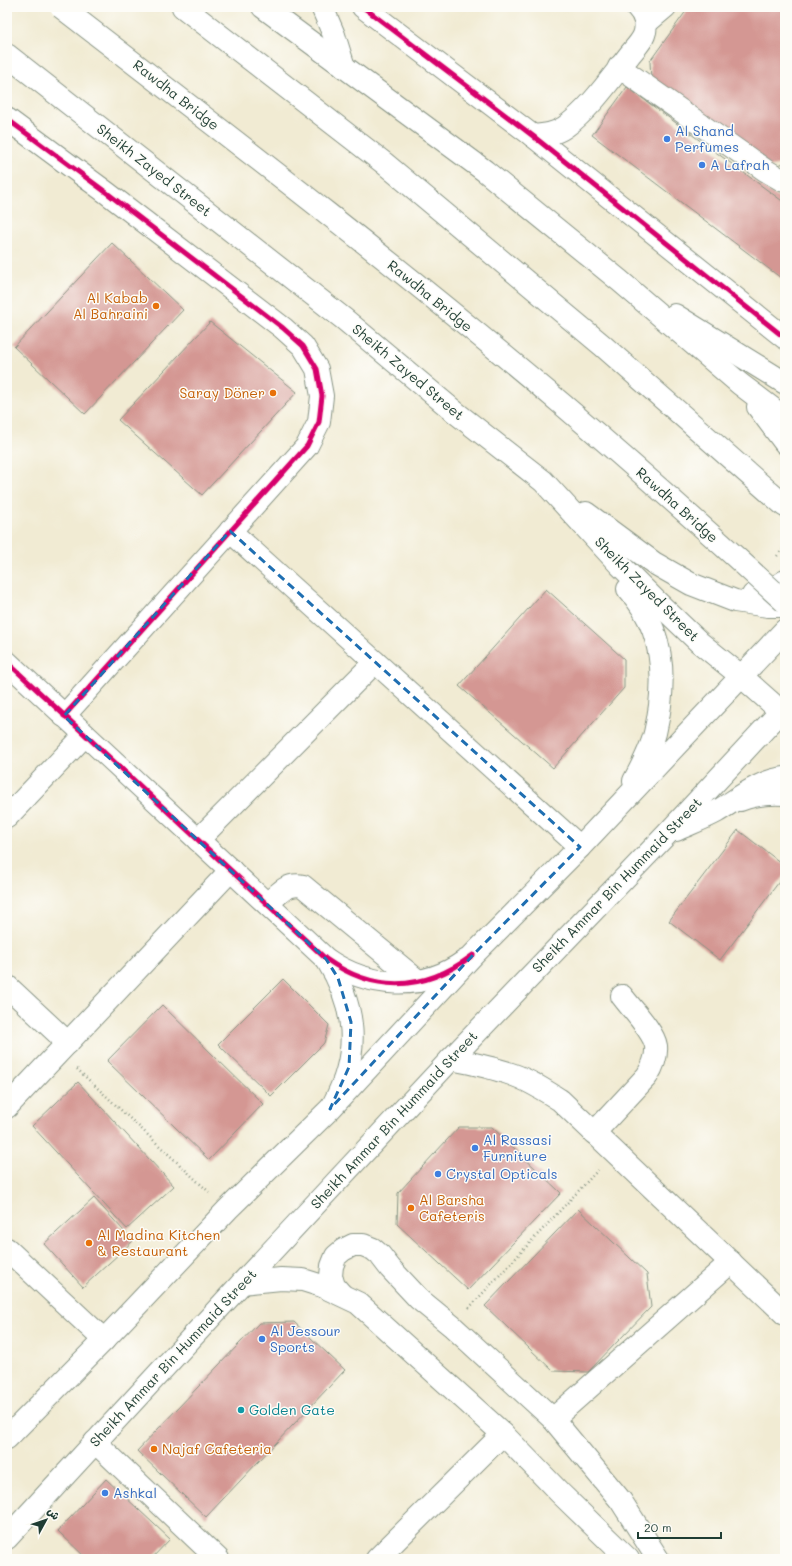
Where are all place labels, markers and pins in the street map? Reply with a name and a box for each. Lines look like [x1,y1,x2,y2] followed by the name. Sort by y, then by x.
[675,121,739,156] place label: Al Shand Perfumes
[662,134,672,144] marker: Al Shand Perfumes
[710,155,769,174] place label: A Lafrah
[697,160,707,170] marker: A Lafrah
[73,288,148,323] place label: Al Kabab Al Bahraini
[151,301,161,311] marker: Al Kabab Al Bahraini
[179,383,265,402] place label: Saray Döner
[268,388,278,398] marker: Saray Döner
[483,1130,552,1165] place label: Al Rassasi Furniture
[470,1143,480,1153] marker: Al Rassasi Furniture
[446,1164,557,1183] place label: Crystal Opticals
[433,1169,443,1179] marker: Crystal Opticals
[419,1190,485,1225] place label: Al Barsha Cafeteris
[406,1203,416,1213] marker: Al Barsha Cafeteris
[97,1225,220,1260] place label: Al Madina Kitchen & Restaurant
[84,1238,94,1248] marker: Al Madina Kitchen & Restaurant
[270,1321,341,1356] place label: Al Jessour Sports
[257,1334,267,1344] marker: Al Jessour Sports
[249,1400,335,1419] place label: Golden Gate
[236,1405,246,1415] marker: Golden Gate
[162,1439,272,1458] place label: Najaf Cafeteria
[149,1444,159,1454] marker: Najaf Cafeteria
[113,1483,157,1502] place label: Ashkal
[100,1488,110,1498] marker: Ashkal

